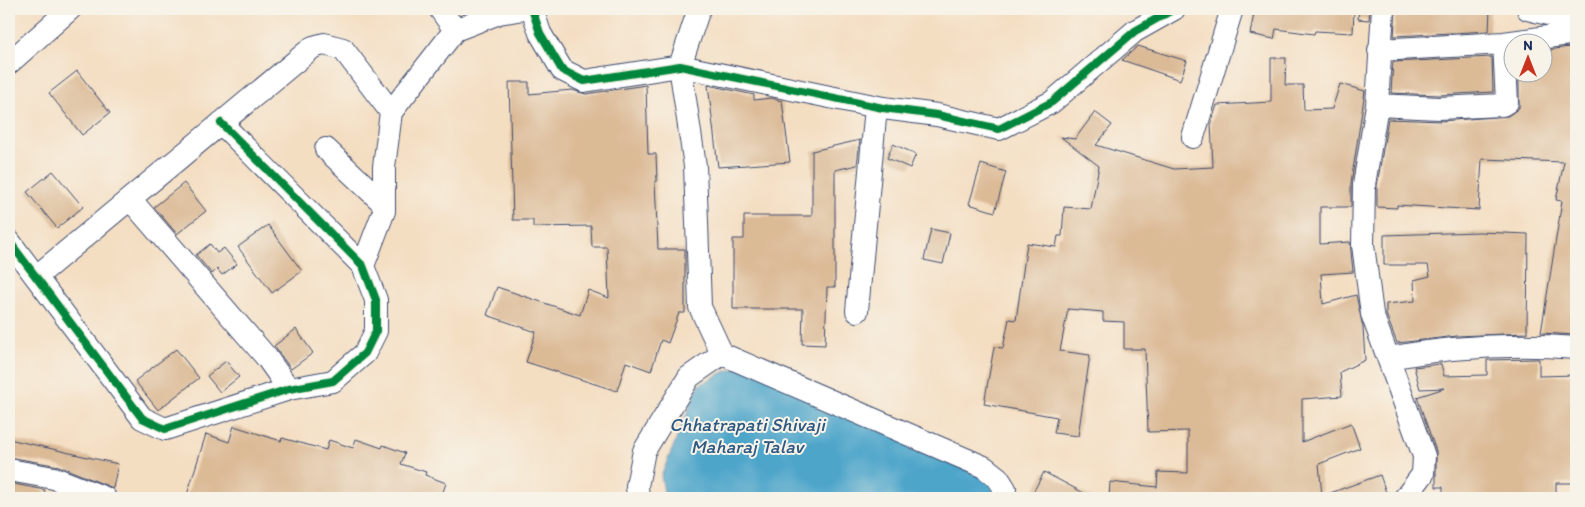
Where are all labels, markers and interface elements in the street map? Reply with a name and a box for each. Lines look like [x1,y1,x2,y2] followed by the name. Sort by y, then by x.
[1502,32,1552,82] north arrow
[1523,37,1533,54] text: N
[669,413,827,458] water label: Chhatrapati Shivaji Maharaj Talav

